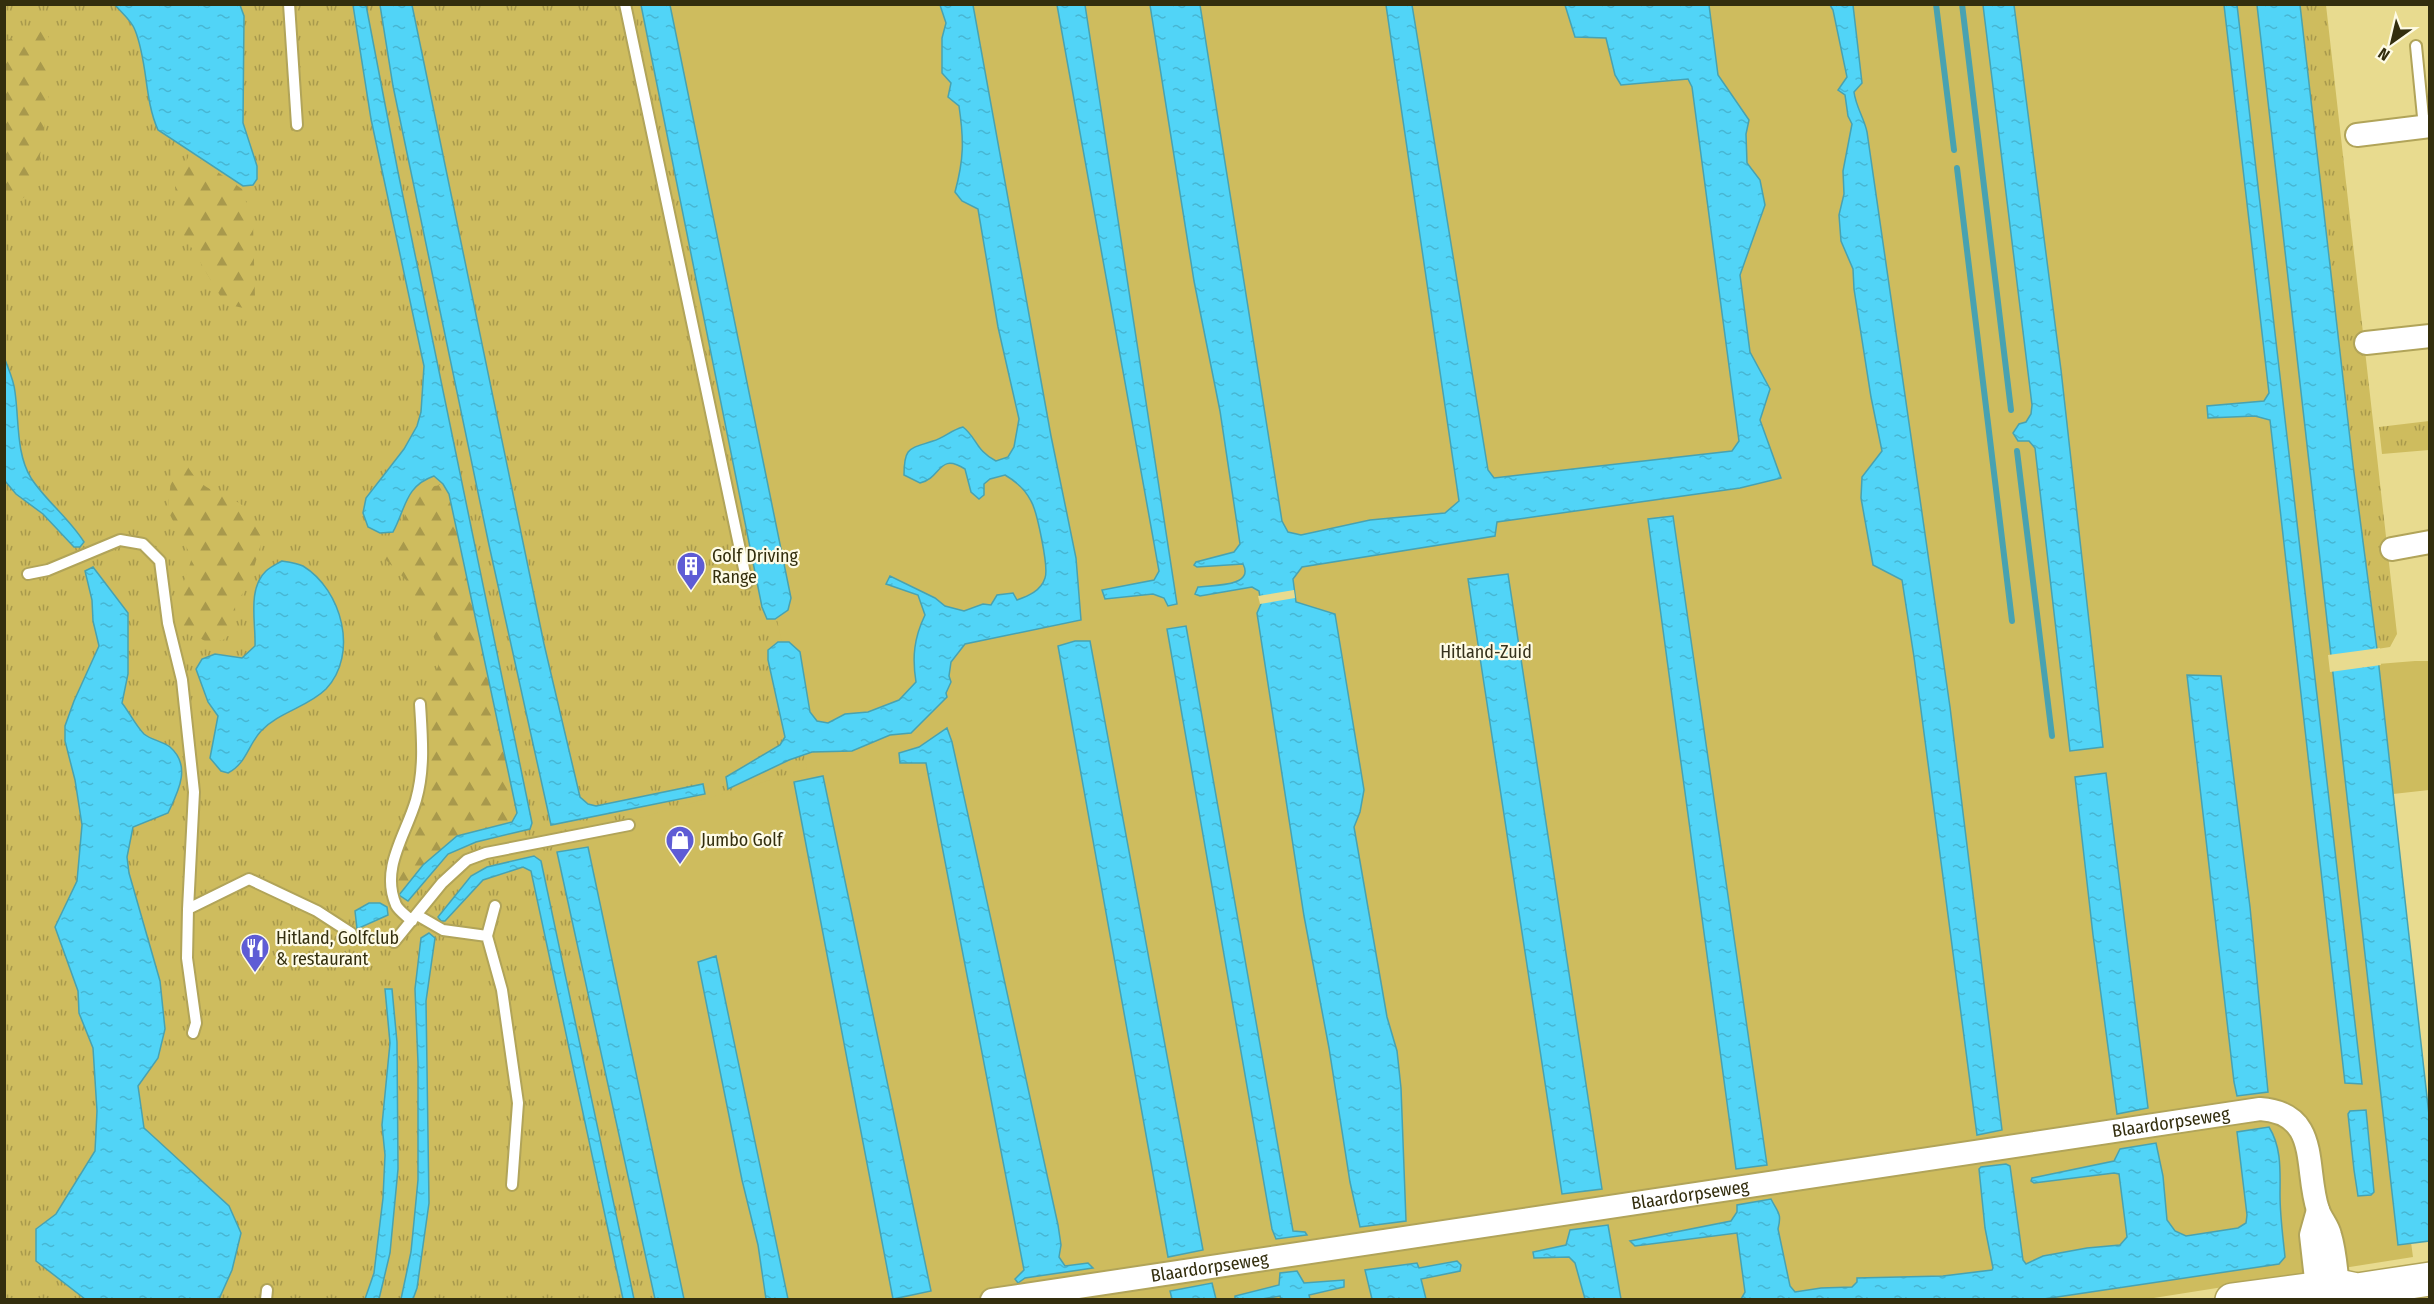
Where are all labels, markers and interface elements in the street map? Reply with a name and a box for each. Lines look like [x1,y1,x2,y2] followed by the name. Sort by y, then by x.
[2362,12,2422,72] north arrow
[2375,43,2393,65] text: N
[712,545,799,588] place label: Golf Driving Range
[675,550,707,592] building icon: Golf Driving Range
[1440,641,1532,663] park label: Hitland-Zuid
[664,824,696,866] shop icon: Jumbo Golf
[701,829,784,851] place label: Jumbo Golf
[276,927,399,970] place label: Hitland, Golfclub & restaurant
[239,932,271,974] restaurant icon: Hitland, Golfclub & restaurant
[2110,1103,2232,1142] street label: Blaardorpseweg
[1630,1175,1751,1215] street label: Blaardorpseweg
[1149,1247,1270,1287] street label: Blaardorpseweg

